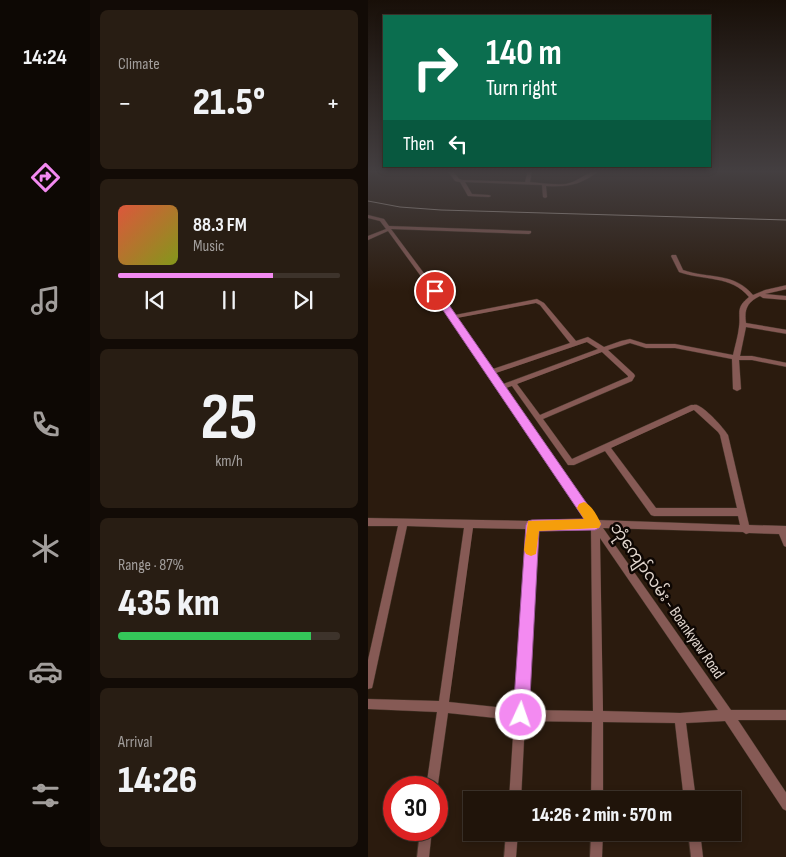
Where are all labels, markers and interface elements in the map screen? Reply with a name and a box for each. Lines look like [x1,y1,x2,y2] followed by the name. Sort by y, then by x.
[486,32,562,75] text: 140 m
[403,35,468,100] icon: right
[23,44,67,71] text: 14:24
[118,55,160,74] text: Climate
[486,75,557,102] text: Turn right
[193,80,265,125] text: 21.5°
[118,87,132,120] text: −
[326,87,340,120] text: +
[444,130,472,158] icon: left
[403,133,434,156] text: Then
[28,160,63,195] icon: directions
[193,214,247,237] text: 88.3 FM
[193,237,224,256] text: Music
[414,270,456,312] pin
[421,277,449,305] icon: arrive
[28,283,63,318] icon: music
[141,286,169,314] icon: previous
[215,286,243,314] icon: pause
[289,286,317,314] icon: next
[200,380,258,458] text: 25
[28,407,63,442] icon: phone
[215,452,243,471] text: km/h
[603,518,730,685] street label: ဘုံကျော်လမ်း - Boankyaw Road
[28,531,63,566] icon: climate
[118,556,184,575] text: Range · 87%
[118,581,220,626] text: 435 km
[28,654,63,689] icon: car
[494,688,546,740] position arrow
[118,733,152,752] text: Arrival
[118,758,197,803] text: 14:26
[383,776,448,841] speed limit sign: 30
[28,778,63,813] icon: filters
[532,804,672,827] text: 14:26 · 2 min · 570 m

